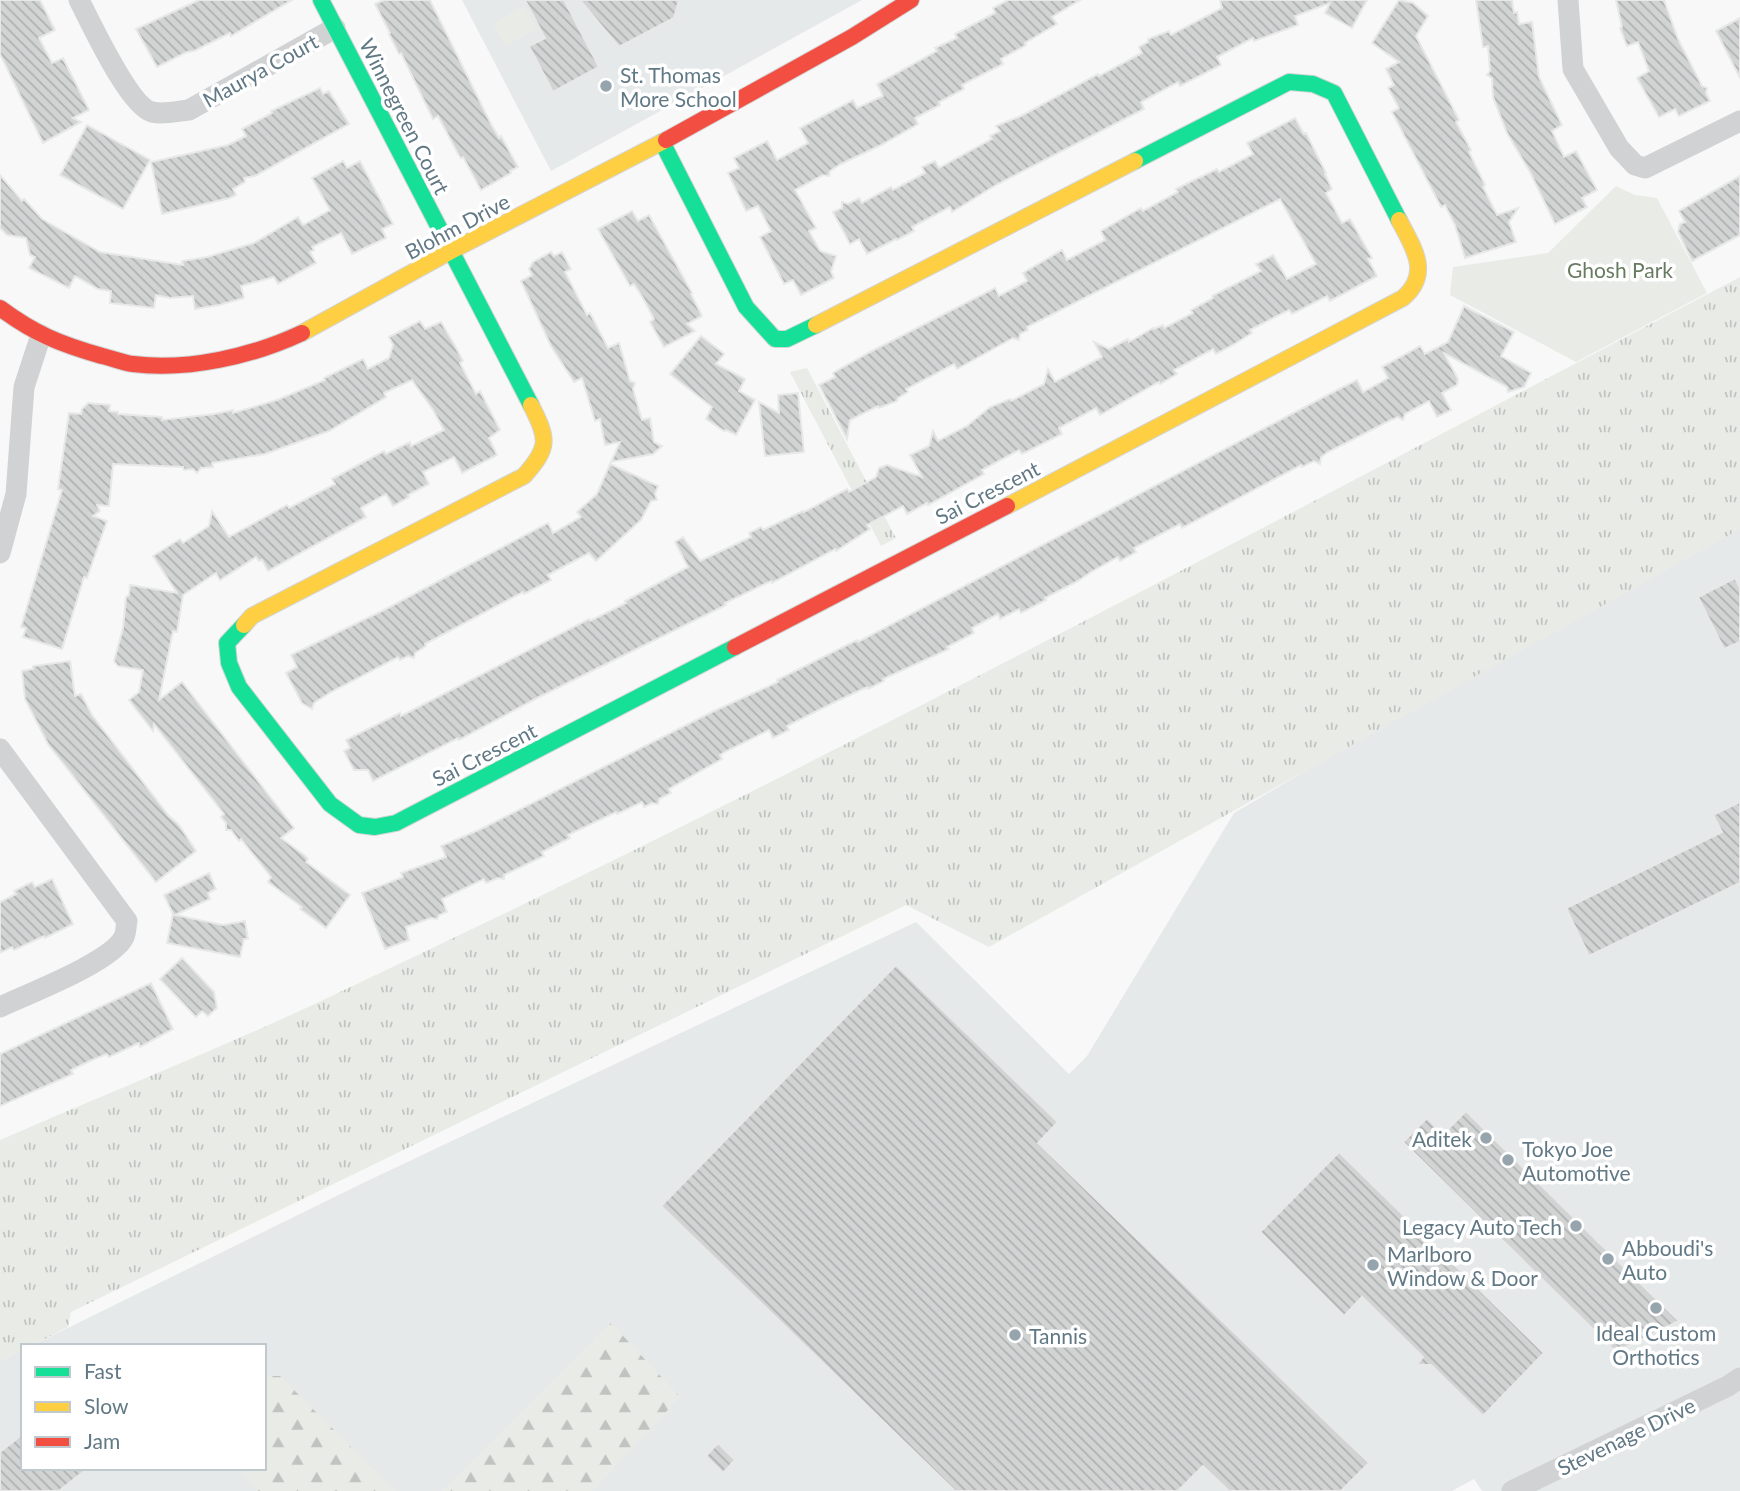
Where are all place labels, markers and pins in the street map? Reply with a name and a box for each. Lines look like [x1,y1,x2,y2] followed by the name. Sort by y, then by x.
[620,62,737,111] place label: St. Thomas More School
[598,78,614,94] marker: St. Thomas More School
[1412,1126,1472,1151] place label: Aditek
[1478,1130,1494,1146] marker: Aditek
[1522,1136,1631,1185] place label: Tokyo Joe Automotive
[1500,1152,1516,1168] marker: Tokyo Joe Automotive
[1402,1214,1562,1239] place label: Legacy Auto Tech
[1568,1218,1584,1234] marker: Legacy Auto Tech
[1622,1235,1713,1284] place label: Abboudi's Auto
[1387,1241,1538,1290] place label: Marlboro Window & Door
[1600,1251,1616,1267] marker: Abboudi's Auto
[1365,1257,1381,1273] marker: Marlboro Window & Door
[1648,1300,1664,1316] marker: Ideal Custom Orthotics
[1596,1320,1716,1369] place label: Ideal Custom Orthotics
[1029,1323,1087,1348] place label: Tannis
[1007,1327,1023,1343] marker: Tannis

